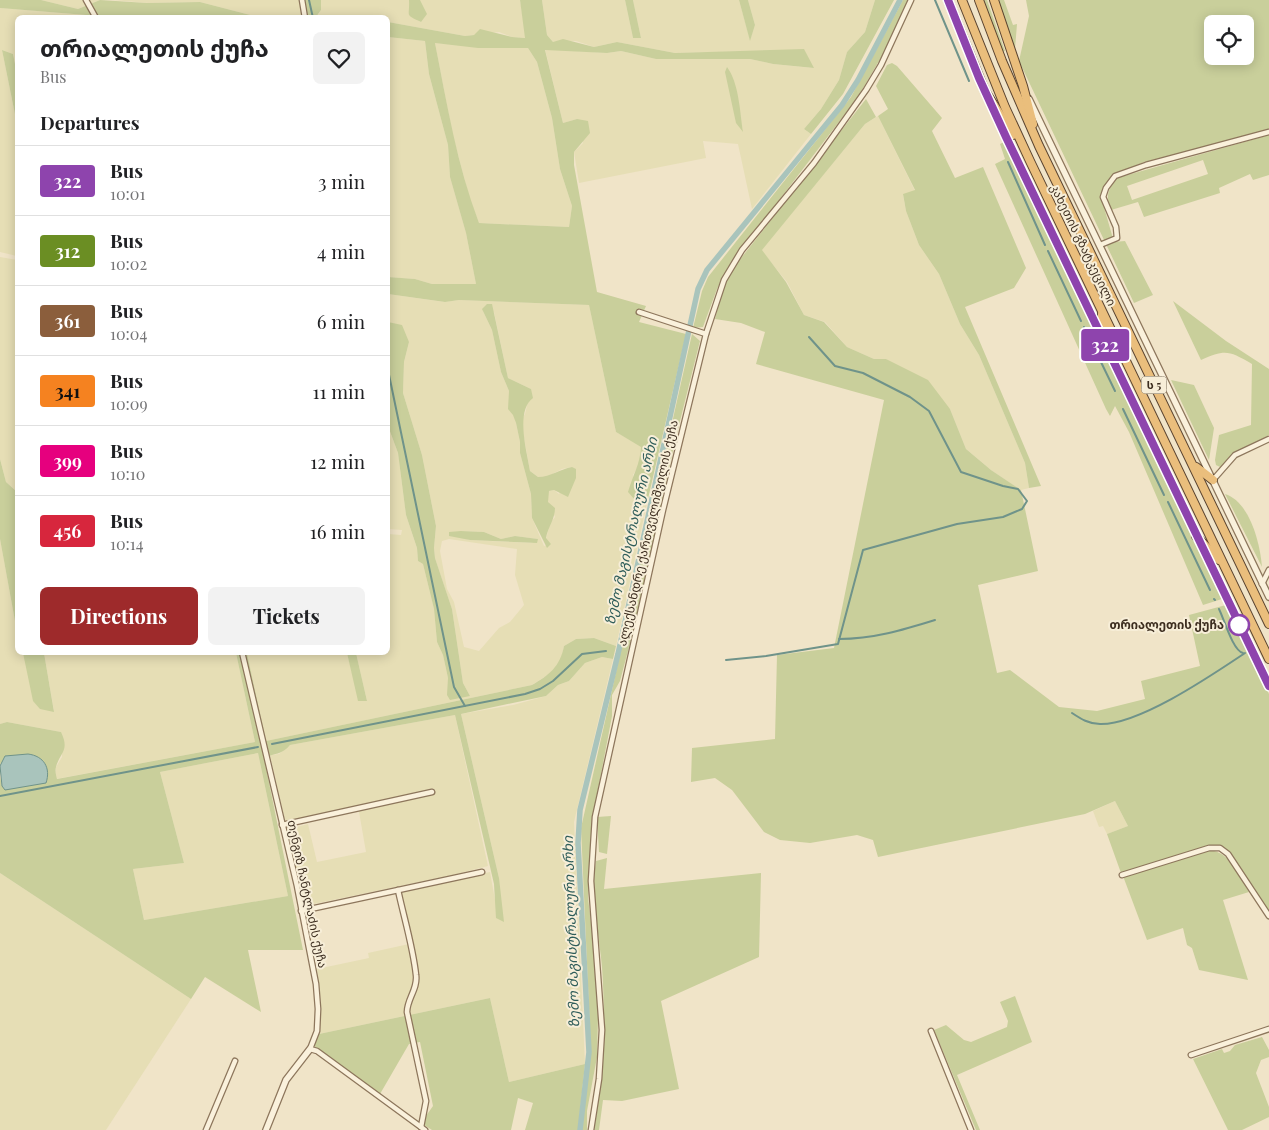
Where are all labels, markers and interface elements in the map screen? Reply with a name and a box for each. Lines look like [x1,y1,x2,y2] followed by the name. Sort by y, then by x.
[1204,15,1254,65] map controls
[1204,15,1254,65] button: locate
[40,31,269,63] text: თრიალეთის ქუჩა
[313,32,365,84] button: heart
[40,66,66,87] text: Bus
[40,109,140,135] text: Departures
[110,157,143,183] text: Bus
[318,168,365,194] text: 3 min
[54,169,81,193] text: 322
[1047,181,1120,309] street label: კახეთის გზატკეცილი
[110,183,145,204] text: 10:01
[110,227,143,253] text: Bus
[317,238,365,264] text: 4 min
[55,239,80,263] text: 312
[110,253,147,274] text: 10:02
[110,297,143,323] text: Bus
[317,308,365,334] text: 6 min
[55,309,80,333] text: 361
[110,323,147,344] text: 10:04
[1076,329,1134,361] line badge: 322
[1091,333,1119,357] text: 322
[110,367,143,393] text: Bus
[1142,376,1166,394] road number: ს 5
[312,378,365,404] text: 11 min
[55,379,80,403] text: 341
[110,393,148,414] text: 10:09
[613,418,682,648] street label: ალექსანდრე ქართველიშვილის ქუჩა
[600,434,662,627] water label: ზემო მაგისტრალური არხი
[110,437,143,463] text: Bus
[310,448,365,474] text: 12 min
[53,449,82,473] text: 399
[110,463,145,484] text: 10:10
[110,507,143,533] text: Bus
[310,518,365,544] text: 16 min
[54,519,81,543] text: 456
[110,533,144,554] text: 10:14
[40,587,198,645] button: Directions
[208,587,365,645] button: Tickets
[1228,614,1250,636] marker: თრიალეთის ქუჩა
[1110,616,1224,633] place label: თრიალეთის ქუჩა
[283,818,331,969] street label: თენგიზ ჩანტლაძის ქუჩა
[558,835,583,1028] water label: ზემო მაგისტრალური არხი

